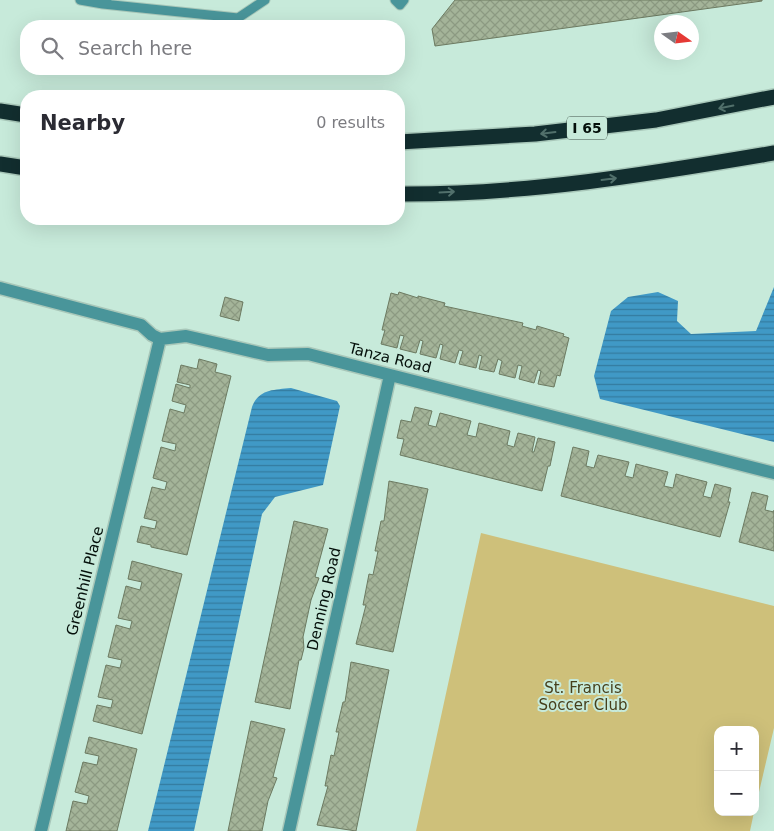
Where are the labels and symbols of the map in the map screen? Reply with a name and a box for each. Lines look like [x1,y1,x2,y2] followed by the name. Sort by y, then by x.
[654,15,699,60] north arrow
[719,102,735,112] one-way arrow
[567,116,607,140] road number: I 65
[540,128,556,138] one-way arrow
[601,174,617,184] one-way arrow
[439,188,455,197] one-way arrow
[346,339,433,377] street label: Tanza Road
[63,524,107,638] street label: Greenhill Place
[303,546,345,652] street label: Denning Road
[538,679,628,714] park label: St. Francis Soccer Club

